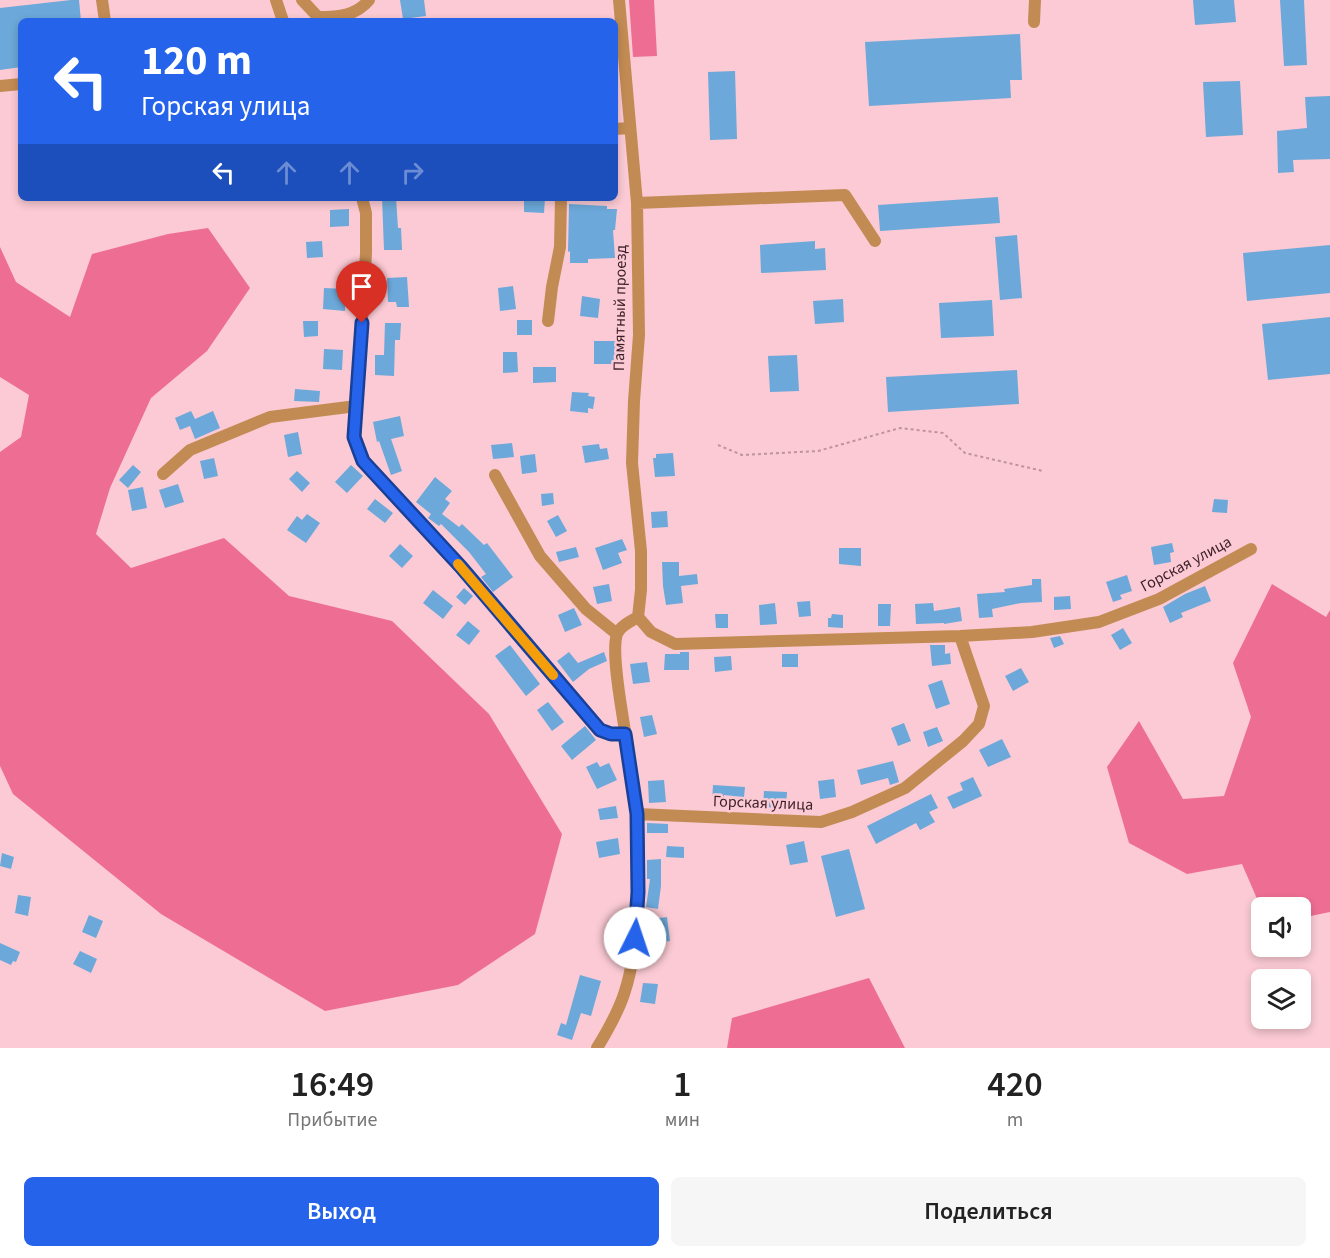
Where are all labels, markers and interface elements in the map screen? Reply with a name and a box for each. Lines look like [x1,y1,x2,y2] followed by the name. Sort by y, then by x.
[141,31,252,91] text: 120 m
[42,42,120,120] icon: left
[141,87,310,126] text: Горская улица
[207,156,240,189] icon: left
[270,156,303,189] icon: ahead
[333,156,366,189] icon: ahead
[396,156,429,189] icon: right
[608,244,632,371] street label: Памятный проезд
[336,261,387,323] pin
[345,270,378,303] icon: arrive
[1137,531,1235,597] street label: Горская улица
[712,790,814,816] street label: Горская улица
[1251,897,1311,1029] map controls
[1251,897,1311,957] button: sound
[603,906,667,970] position arrow
[1251,969,1311,1029] button: layers
[290,1059,374,1110] text: 16:49
[673,1059,692,1110] text: 1
[987,1059,1043,1110] text: 420
[287,1106,377,1134] text: Прибытие
[665,1106,700,1134] text: мин
[1007,1106,1023,1134] text: m
[24,1177,659,1246] button: Выход
[671,1177,1306,1246] button: Поделиться

